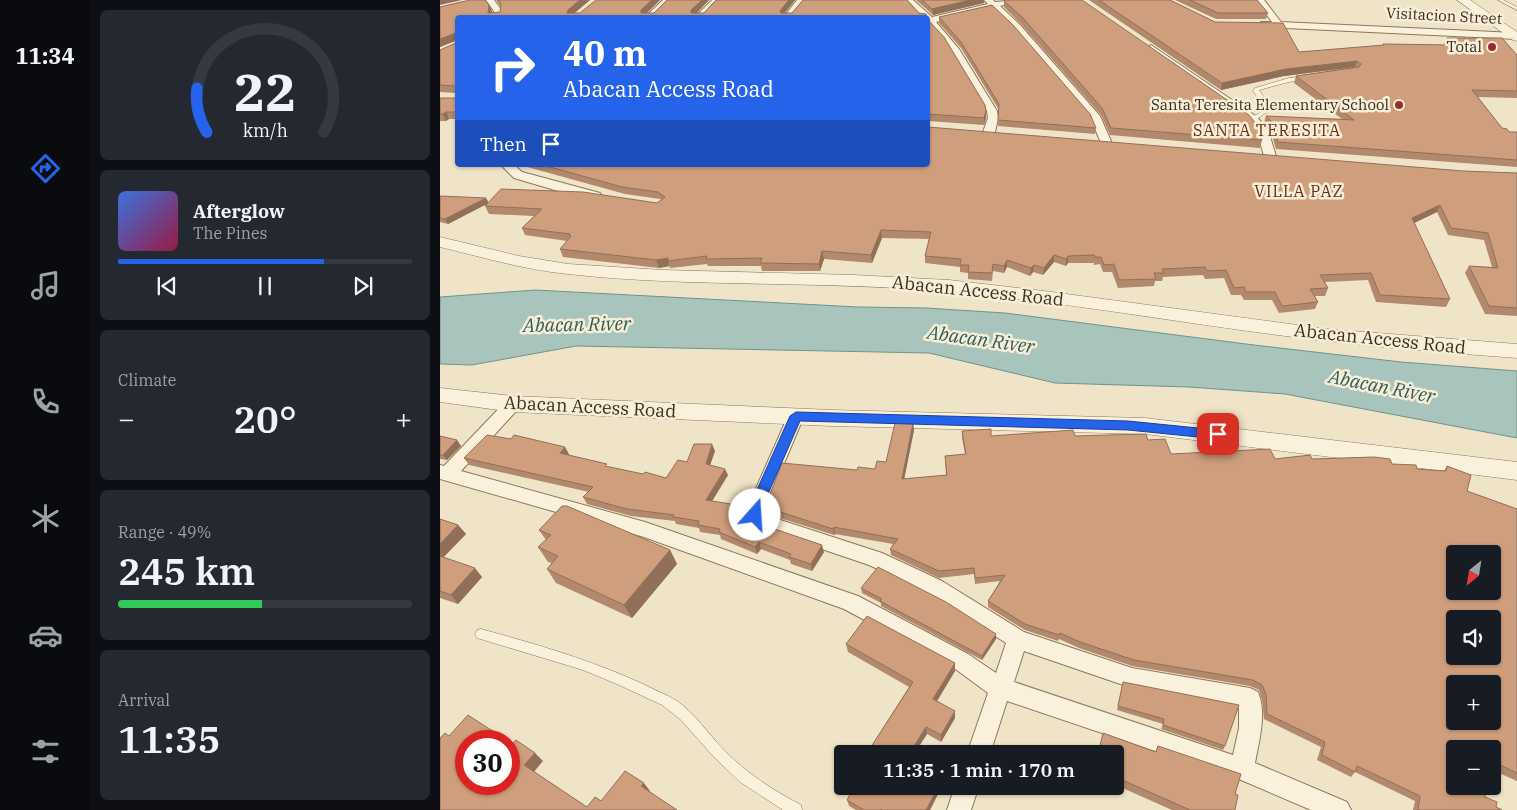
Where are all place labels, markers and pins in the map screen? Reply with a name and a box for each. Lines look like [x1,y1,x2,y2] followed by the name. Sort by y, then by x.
[1446,37,1482,56] place label: Total
[1486,41,1498,53] marker: Total
[1151,95,1389,114] place label: Santa Teresita Elementary School
[1393,99,1405,111] marker: Santa Teresita Elementary School
[1197,413,1239,455] pin

